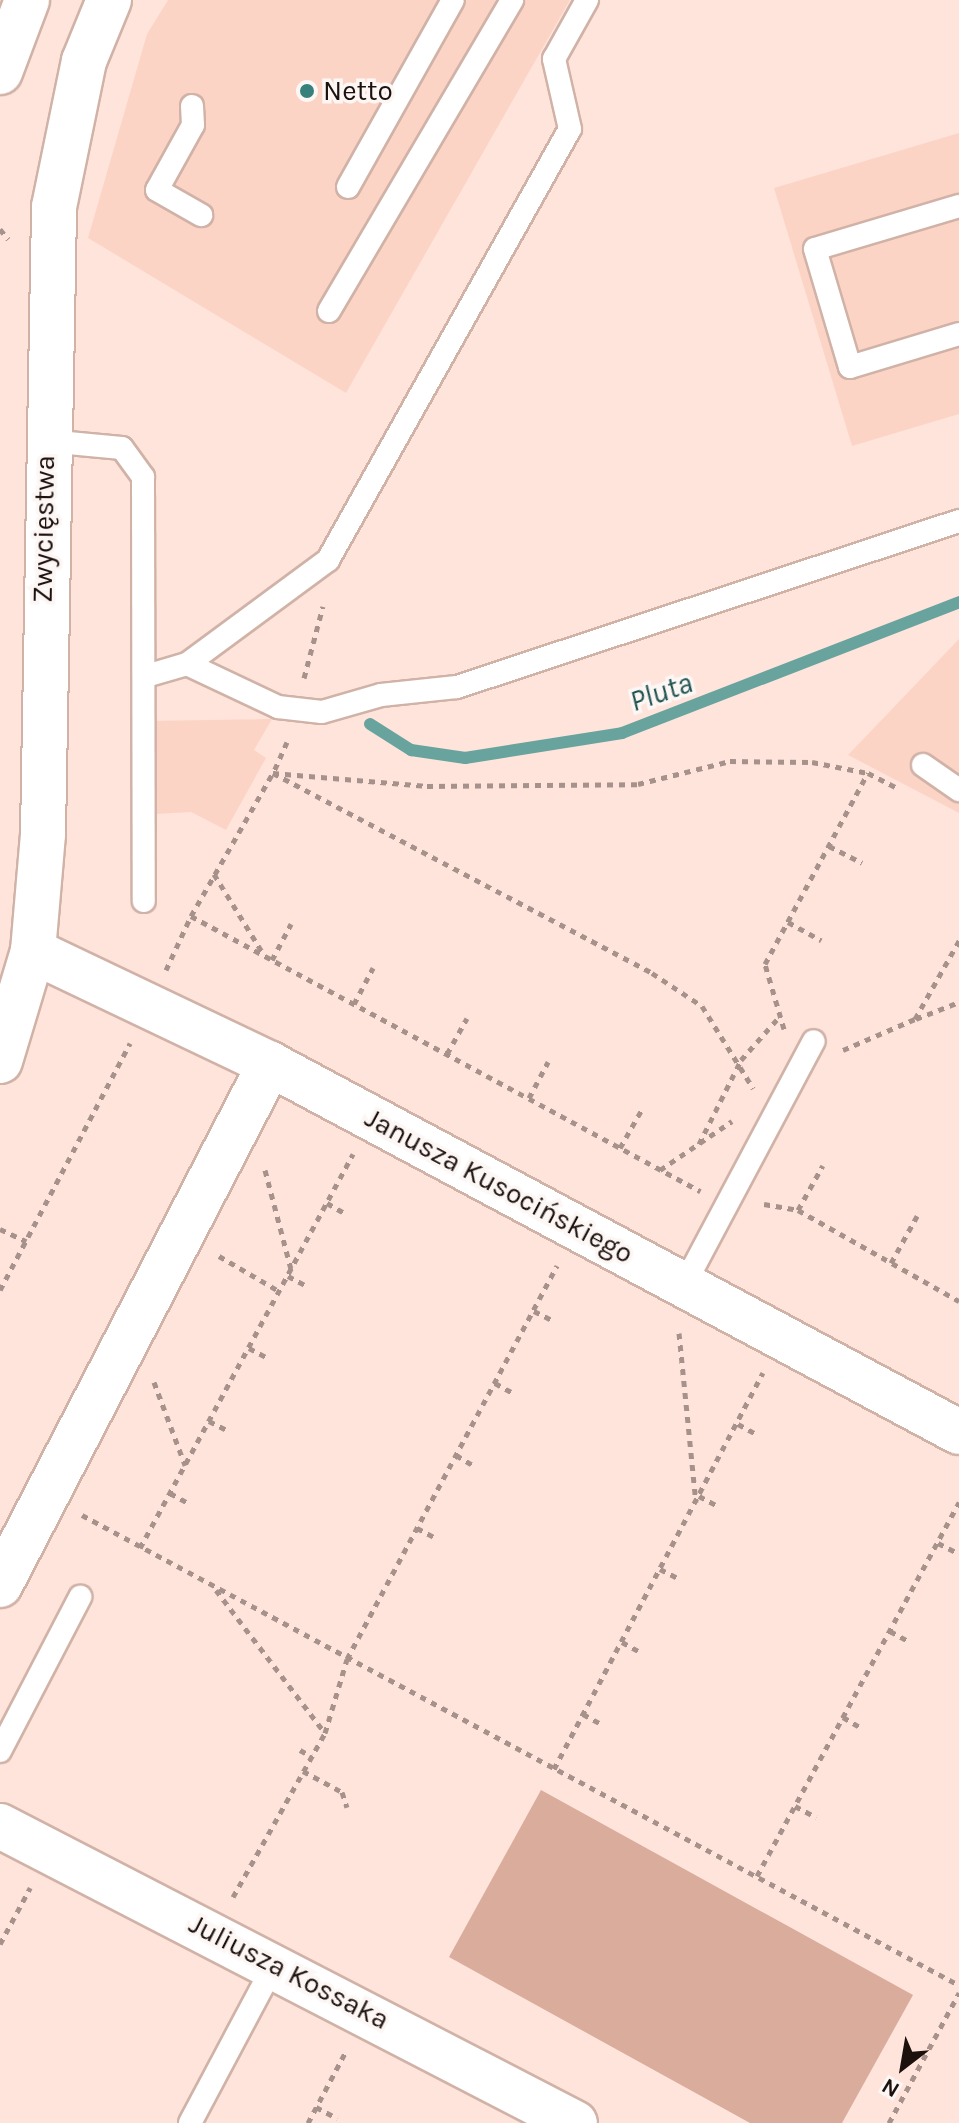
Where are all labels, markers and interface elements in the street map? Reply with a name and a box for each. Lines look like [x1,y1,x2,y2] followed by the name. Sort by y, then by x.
[323,74,393,108] place label: Netto
[298,82,316,100] marker: Netto
[26,455,62,603] street label: Zwycięstwa
[625,665,697,719] water label: Pluta
[359,1101,639,1271] street label: Janusza Kusocińskiego
[183,1907,395,2037] street label: Juliusza Kossaka
[863,2027,943,2107] north arrow
[877,2072,904,2103] text: N

